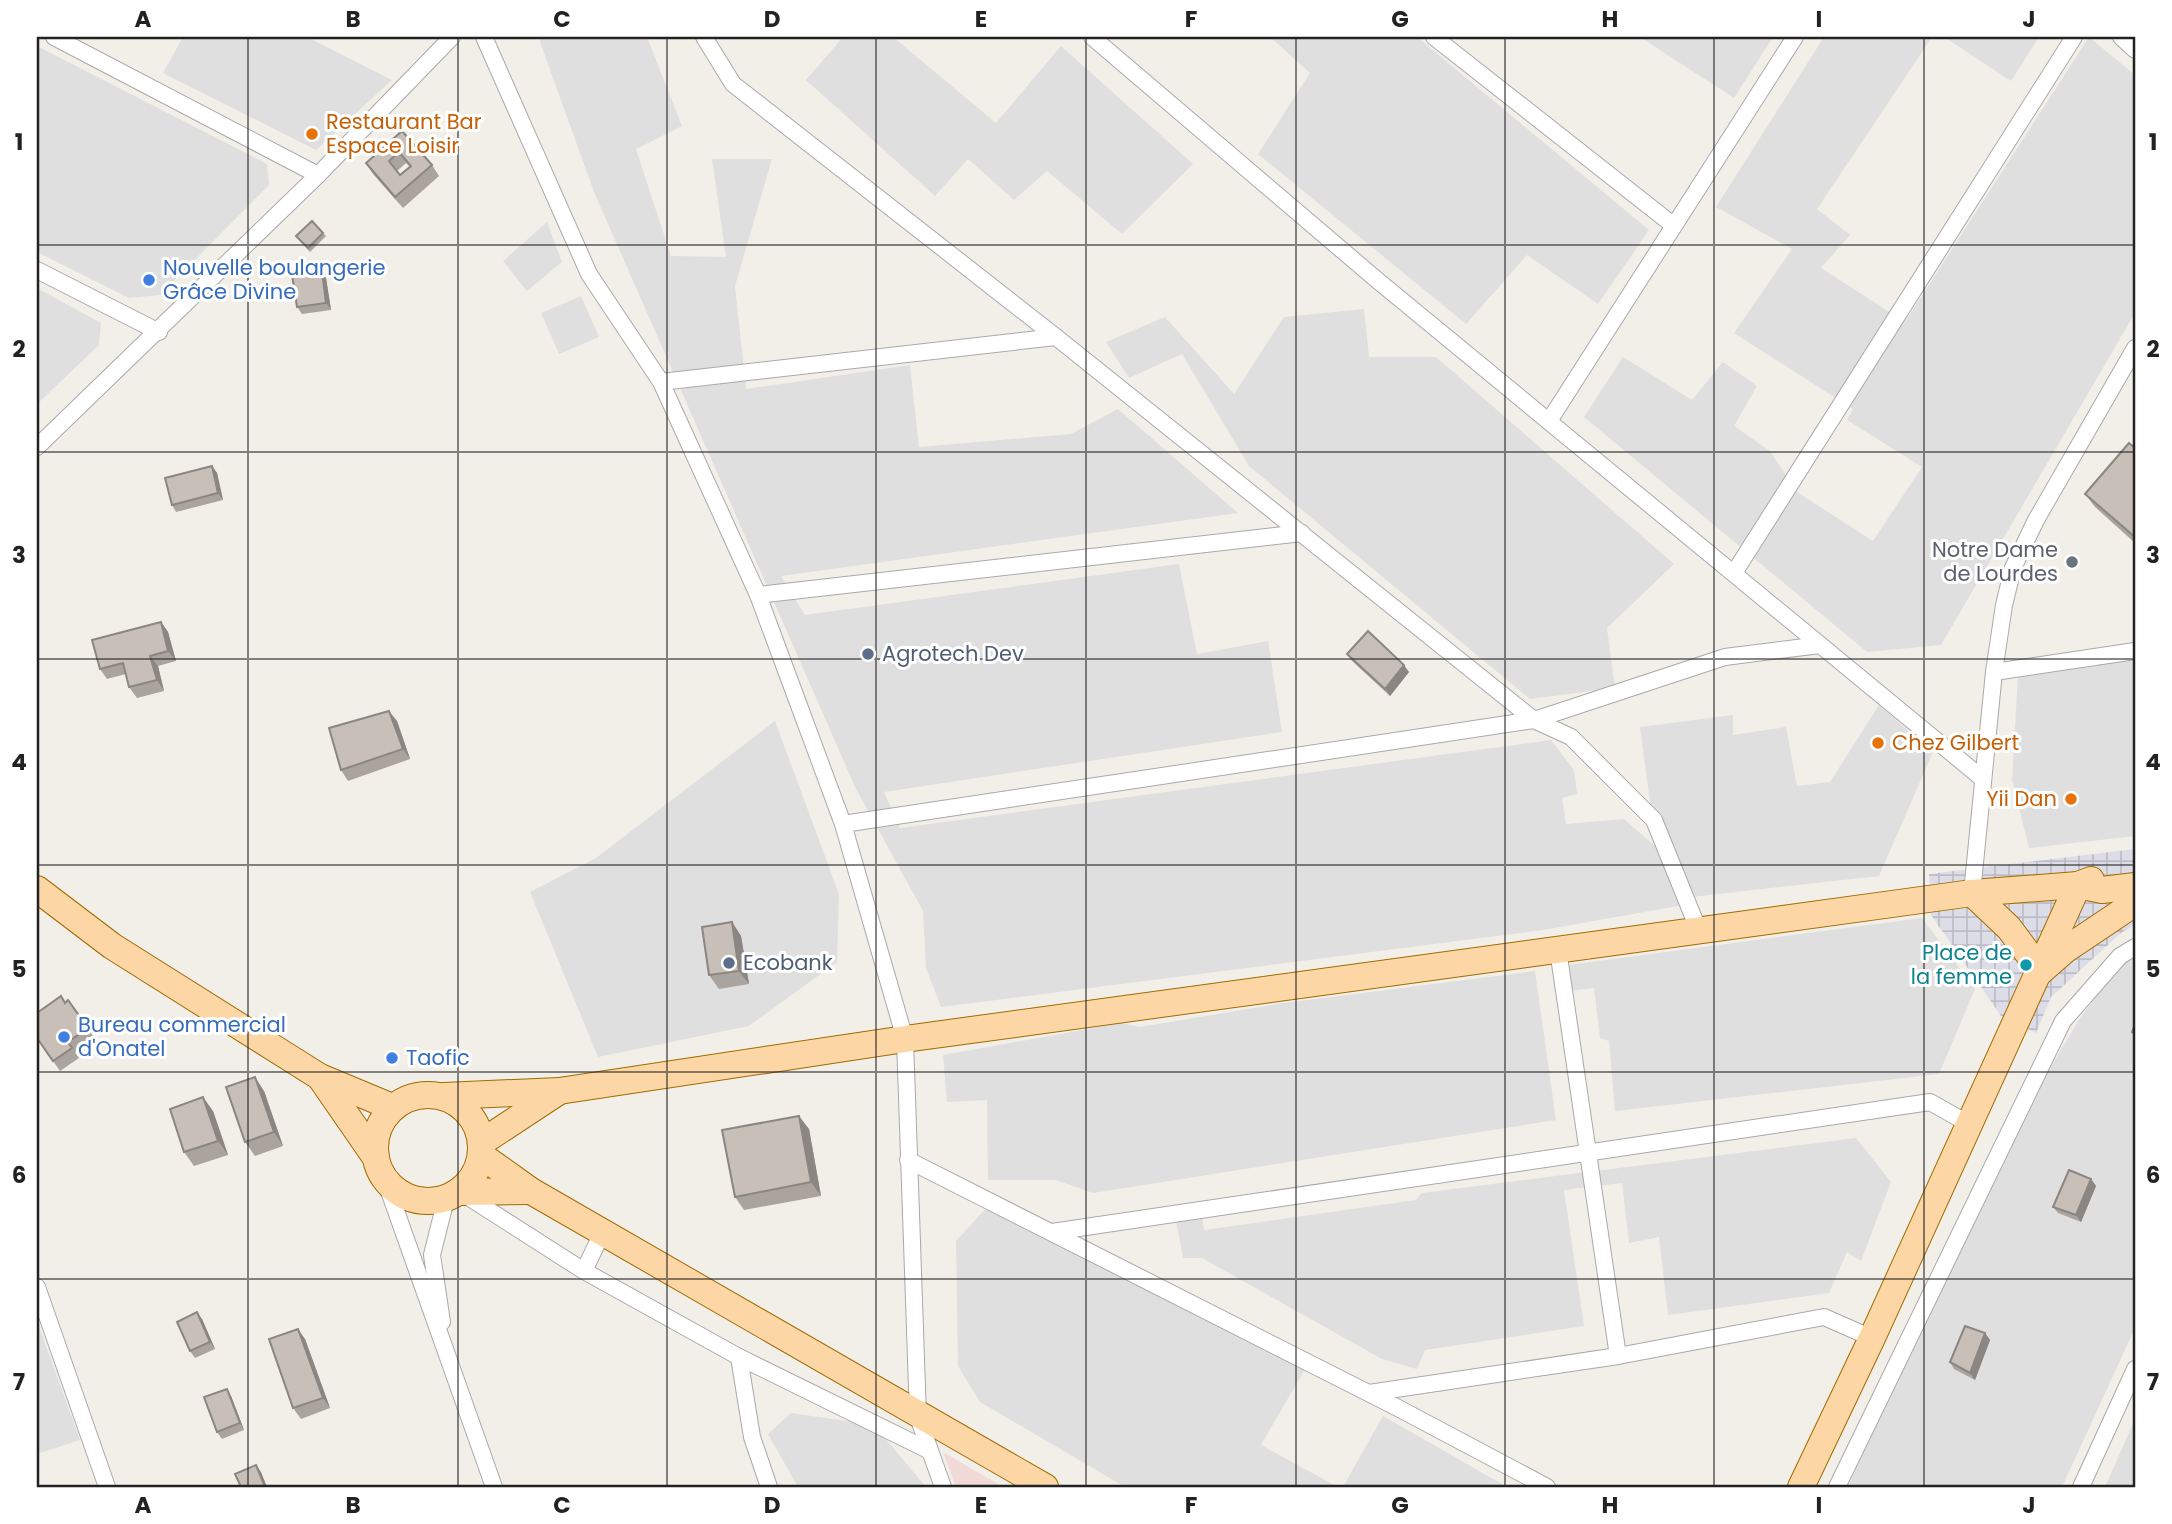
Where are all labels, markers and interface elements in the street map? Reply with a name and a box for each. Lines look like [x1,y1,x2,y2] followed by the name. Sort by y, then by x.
[135,3,152,35] text: A
[345,3,361,35] text: B
[553,3,571,35] text: C
[764,3,780,35] text: D
[975,3,987,35] text: E
[1185,3,1197,35] text: F
[1391,3,1409,35] text: G
[1602,3,1618,35] text: H
[1816,3,1822,35] text: I
[2022,3,2036,35] text: J
[326,107,482,160] place label: Restaurant Bar Espace Loisir
[15,126,23,158] text: 1
[304,126,320,142] marker: Restaurant Bar Espace Loisir
[2149,126,2157,158] text: 1
[163,253,386,306] place label: Nouvelle boulangerie Grâce Divine
[141,272,157,288] marker: Nouvelle boulangerie Grâce Divine
[12,333,26,365] text: 2
[2146,333,2160,365] text: 2
[1932,535,2058,588] place label: Notre Dame de Lourdes
[12,539,26,571] text: 3
[2146,539,2160,571] text: 3
[2064,554,2080,570] marker: Notre Dame de Lourdes
[882,639,1024,668] place label: Agrotech Dev
[860,646,876,662] marker: Agrotech Dev
[1892,728,2019,757] place label: Chez Gilbert
[1870,735,1886,751] marker: Chez Gilbert
[11,746,27,778] text: 4
[2145,746,2161,778] text: 4
[1986,784,2057,813] place label: Yii Dan
[2063,791,2079,807] marker: Yii Dan
[1911,938,2012,991] place label: Place de la femme
[743,948,833,977] place label: Ecobank
[12,953,26,985] text: 5
[2146,953,2160,985] text: 5
[721,955,737,971] marker: Ecobank
[2018,957,2034,973] marker: Place de la femme
[78,1010,286,1063] place label: Bureau commercial d'Onatel
[56,1029,72,1045] marker: Bureau commercial d'Onatel
[406,1043,470,1072] place label: Taofic
[384,1050,400,1066] marker: Taofic
[12,1159,26,1191] text: 6
[2146,1159,2160,1191] text: 6
[13,1366,25,1398] text: 7
[2147,1366,2159,1398] text: 7
[135,1489,152,1521] text: A
[345,1489,361,1521] text: B
[553,1489,571,1521] text: C
[764,1489,780,1521] text: D
[975,1489,987,1521] text: E
[1185,1489,1197,1521] text: F
[1391,1489,1409,1521] text: G
[1602,1489,1618,1521] text: H
[1816,1489,1822,1521] text: I
[2022,1489,2036,1521] text: J

